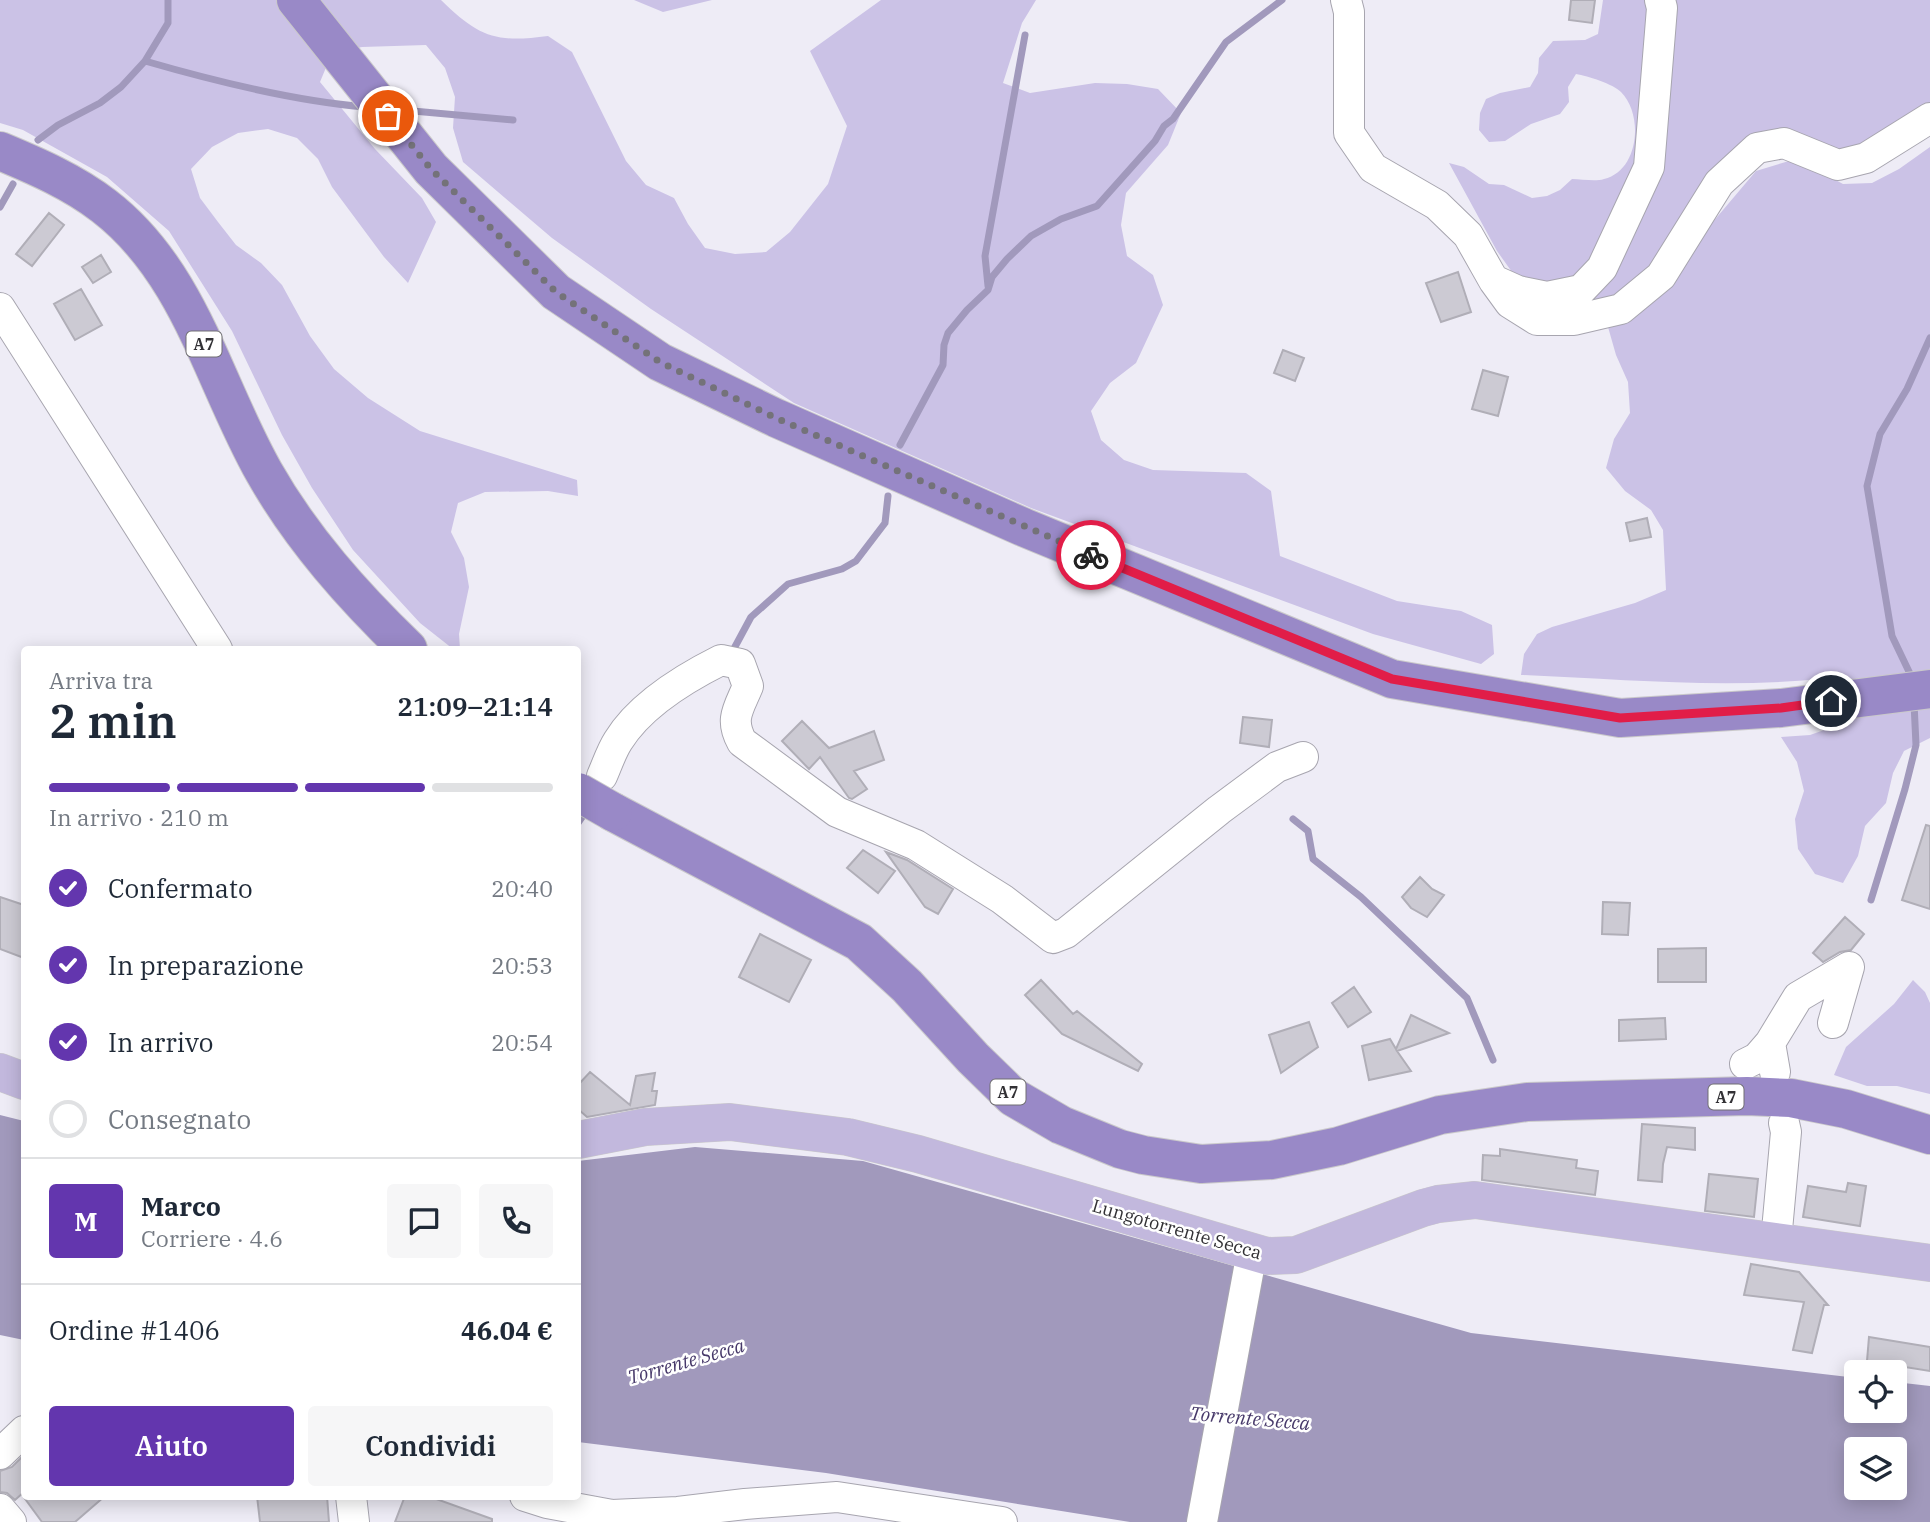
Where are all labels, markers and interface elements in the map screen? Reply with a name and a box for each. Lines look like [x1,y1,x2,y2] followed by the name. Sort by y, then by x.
[358,86,418,146] pin
[369,97,407,135] icon: bag
[186,332,222,356] road number: A7
[1056,520,1126,590] courier
[1072,536,1110,574] icon: bike
[49,665,153,695] text: Arriva tra
[1801,671,1861,731] pin
[1812,682,1850,720] icon: home
[397,689,553,723] text: 21:09–21:14
[49,691,177,751] text: 2 min
[49,802,229,832] text: In arrivo · 210 m
[49,869,87,907] icon: check
[108,871,253,905] text: Confermato
[491,873,553,903] text: 20:40
[49,946,87,984] icon: check
[108,948,304,982] text: In preparazione
[491,950,553,980] text: 20:53
[49,1023,87,1061] icon: check
[108,1025,213,1059] text: In arrivo
[491,1027,553,1057] text: 20:54
[990,1080,1026,1104] road number: A7
[1708,1084,1744,1110] road number: A7
[108,1102,251,1136] text: Consegnato
[387,1184,461,1258] button: chat
[479,1184,553,1258] button: phone
[141,1189,221,1223] text: Marco
[1090,1194,1265,1264] street label: Lungotorrente Secca
[74,1204,98,1238] text: M
[141,1223,283,1253] text: Corriere · 4.6
[49,1313,220,1347] text: Ordine #1406
[461,1313,553,1347] text: 46.04 €
[625,1333,748,1389] water label: Torrente Secca
[1844,1360,1907,1500] map controls
[1844,1360,1907,1423] button: locate
[1189,1401,1312,1435] water label: Torrente Secca
[49,1406,294,1486] button: Aiuto
[308,1406,553,1486] button: Condividi
[1844,1437,1907,1500] button: layers

